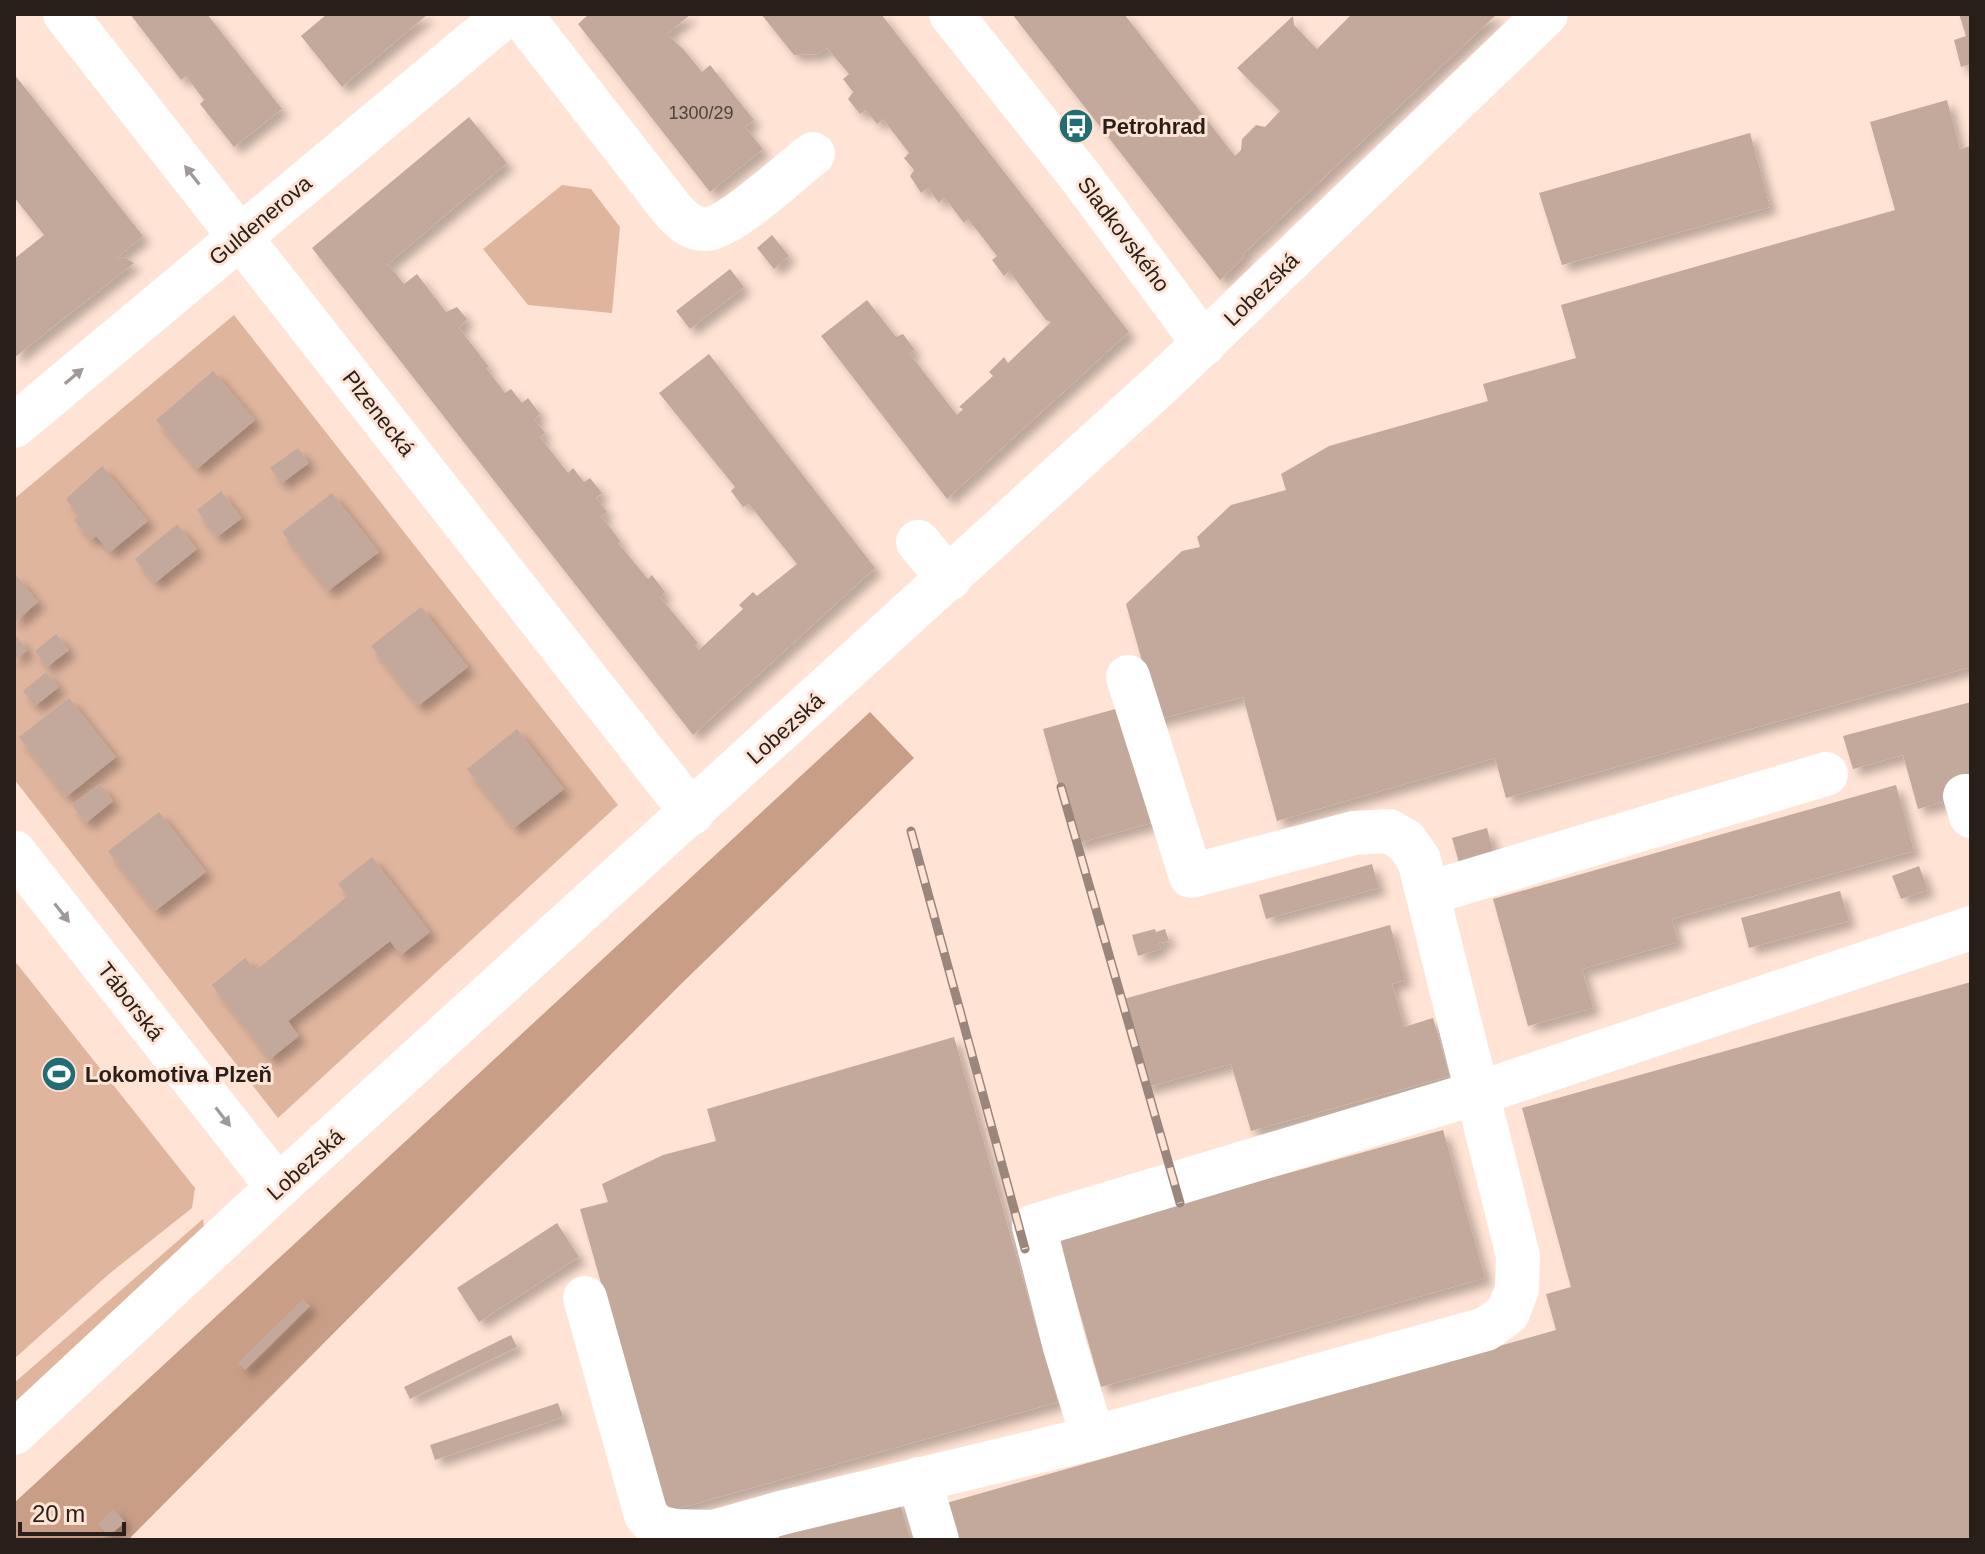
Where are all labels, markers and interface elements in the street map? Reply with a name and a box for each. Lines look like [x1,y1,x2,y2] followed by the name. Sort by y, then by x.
[668,103,734,123] house number: 1300/29
[1057,107,1095,145] bus stop icon: Petrohrad
[1102,114,1206,139] place label: Petrohrad
[184,165,201,185] one-way arrow
[204,170,317,270] street label: Guldenerova
[1072,172,1175,297] street label: Sladkovského
[1219,247,1304,331] street label: Lobezská
[338,366,420,462] street label: Plzenecká
[64,368,84,385] one-way arrow
[742,687,829,769] street label: Lobezská
[54,903,70,923] one-way arrow
[93,957,169,1046] street label: Táborská
[40,1055,78,1093] sports icon: Lokomotiva Plzeň
[85,1062,272,1087] place label: Lokomotiva Plzeň
[214,1107,231,1127] one-way arrow
[262,1123,349,1205] street label: Lobezská
[20,1486,124,1536] scale bar
[32,1500,85,1527] text: 20 m

